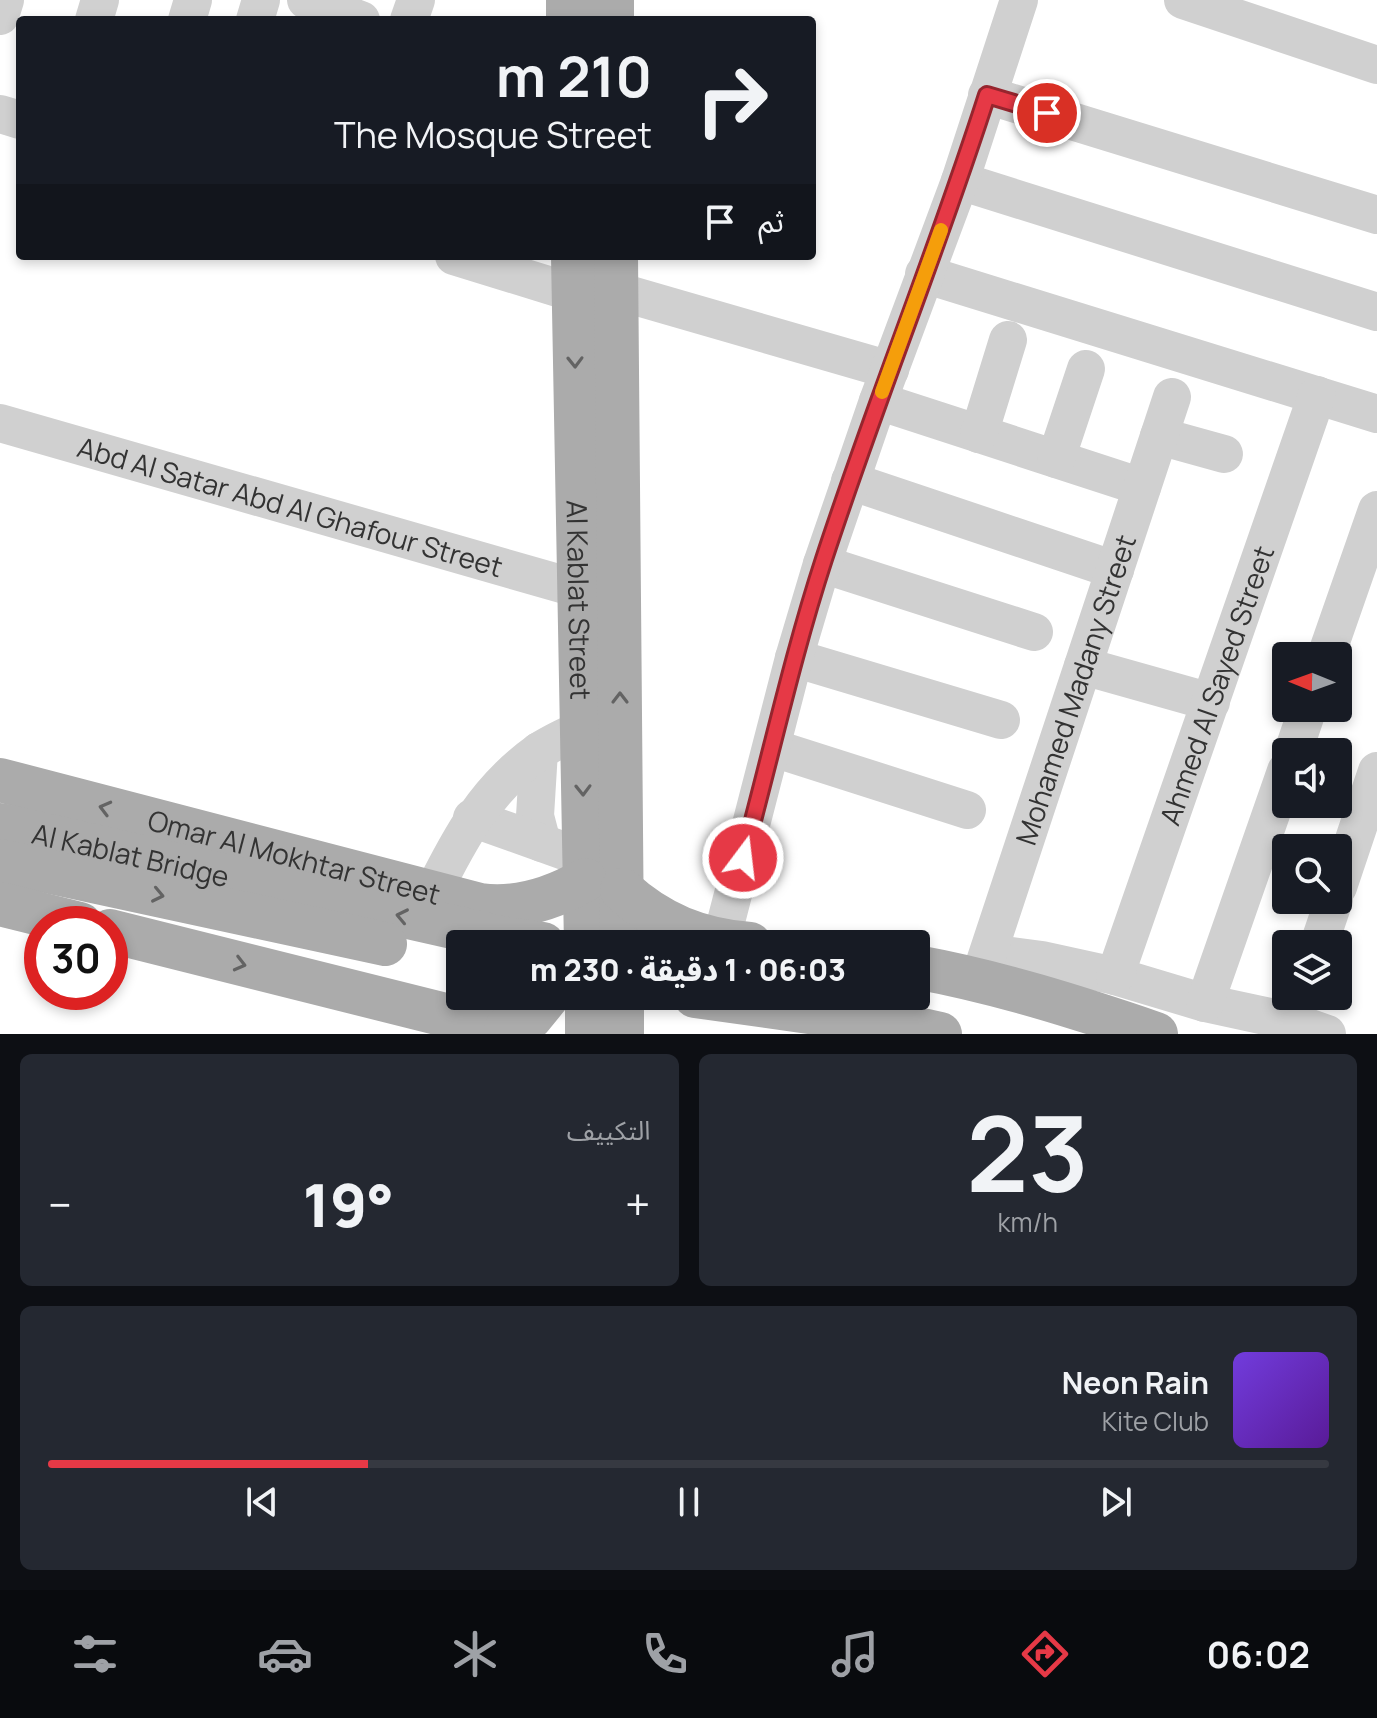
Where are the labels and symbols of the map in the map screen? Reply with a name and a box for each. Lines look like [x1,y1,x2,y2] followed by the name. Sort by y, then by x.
[1013,79,1081,147] pin
[566,356,583,369] one-way arrow
[73,427,507,585] street label: Abd Al Satar Abd Al Ghafour Street
[559,500,600,700] street label: Al Kablat Street
[1006,529,1144,850] street label: Mohamed Madany Street
[1150,540,1282,830] street label: Ahmed Al Sayed Street
[1272,642,1352,722] north arrow
[611,691,629,704] one-way arrow
[574,784,591,797] one-way arrow
[99,800,113,817] one-way arrow
[144,800,444,913] street label: Omar Al Mokhtar Street
[29,814,233,895] street label: Al Kablat Bridge
[701,816,785,900] position arrow
[151,886,165,903] one-way arrow
[24,906,128,1010] speed limit sign: 30
[396,908,410,925] one-way arrow
[233,954,247,971] one-way arrow

